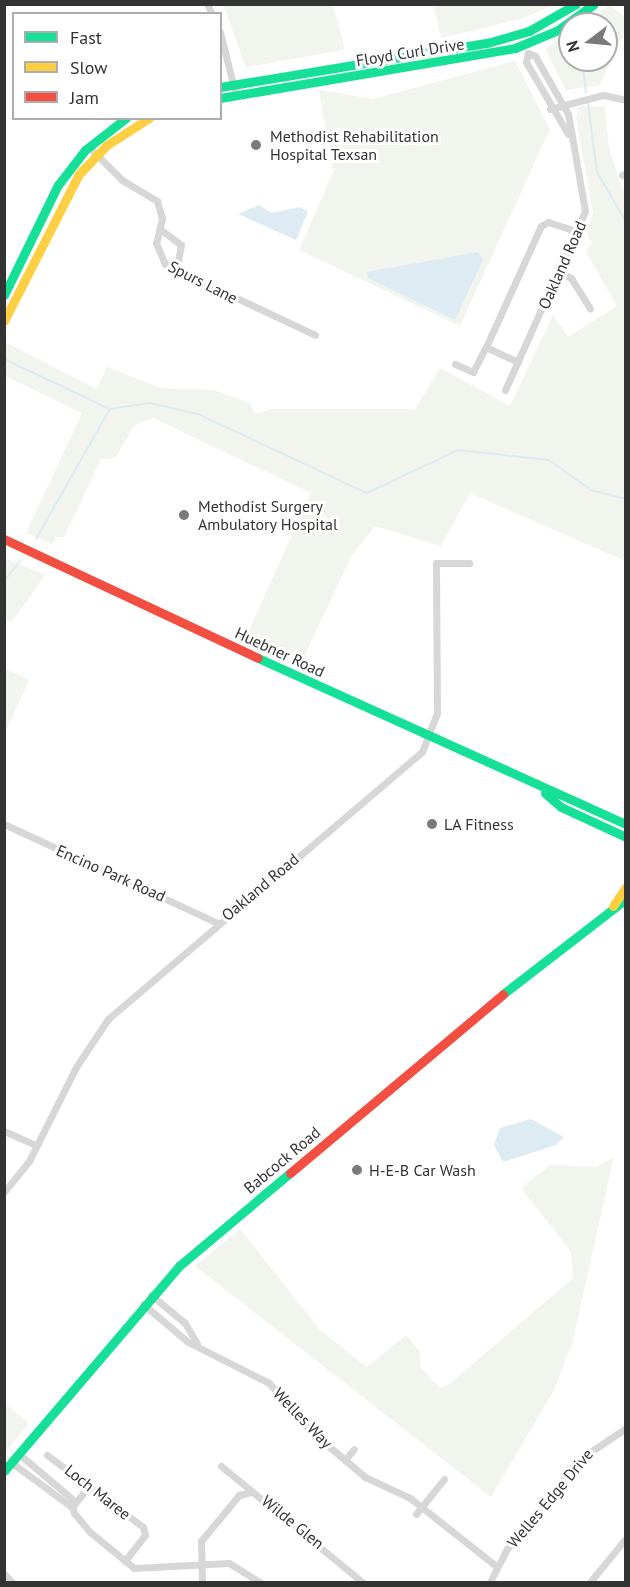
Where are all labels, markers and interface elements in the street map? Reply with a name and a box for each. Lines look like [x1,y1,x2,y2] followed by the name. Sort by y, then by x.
[12,12,222,120] legend
[558,12,618,72] north arrow
[70,26,102,49] text: Fast
[354,34,466,70] street label: Floyd Curl Drive
[562,39,584,54] text: N
[70,56,108,79] text: Slow
[70,86,99,109] text: Jam
[270,126,439,164] place label: Methodist Rehabilitation Hospital Texsan
[247,136,265,154] marker: Methodist Rehabilitation Hospital Texsan
[534,218,590,312] street label: Oakland Road
[165,256,241,308] street label: Spurs Lane
[198,496,338,534] place label: Methodist Surgery Ambulatory Hospital
[175,506,193,524] marker: Methodist Surgery Ambulatory Hospital
[232,623,328,681] street label: Huebner Road
[444,814,514,834] place label: LA Fitness
[425,817,439,831] marker: LA Fitness
[53,840,169,906] street label: Encino Park Road
[218,849,302,925] street label: Oakland Road
[240,1122,324,1198] street label: Babcock Road
[369,1160,476,1180] place label: H-E-B Car Wash
[350,1163,364,1177] marker: H-E-B Car Wash
[269,1384,337,1452] street label: Welles Way
[503,1445,597,1551] street label: Welles Edge Drive
[61,1460,135,1524] street label: Loch Maree
[258,1491,328,1553] street label: Wilde Glen

